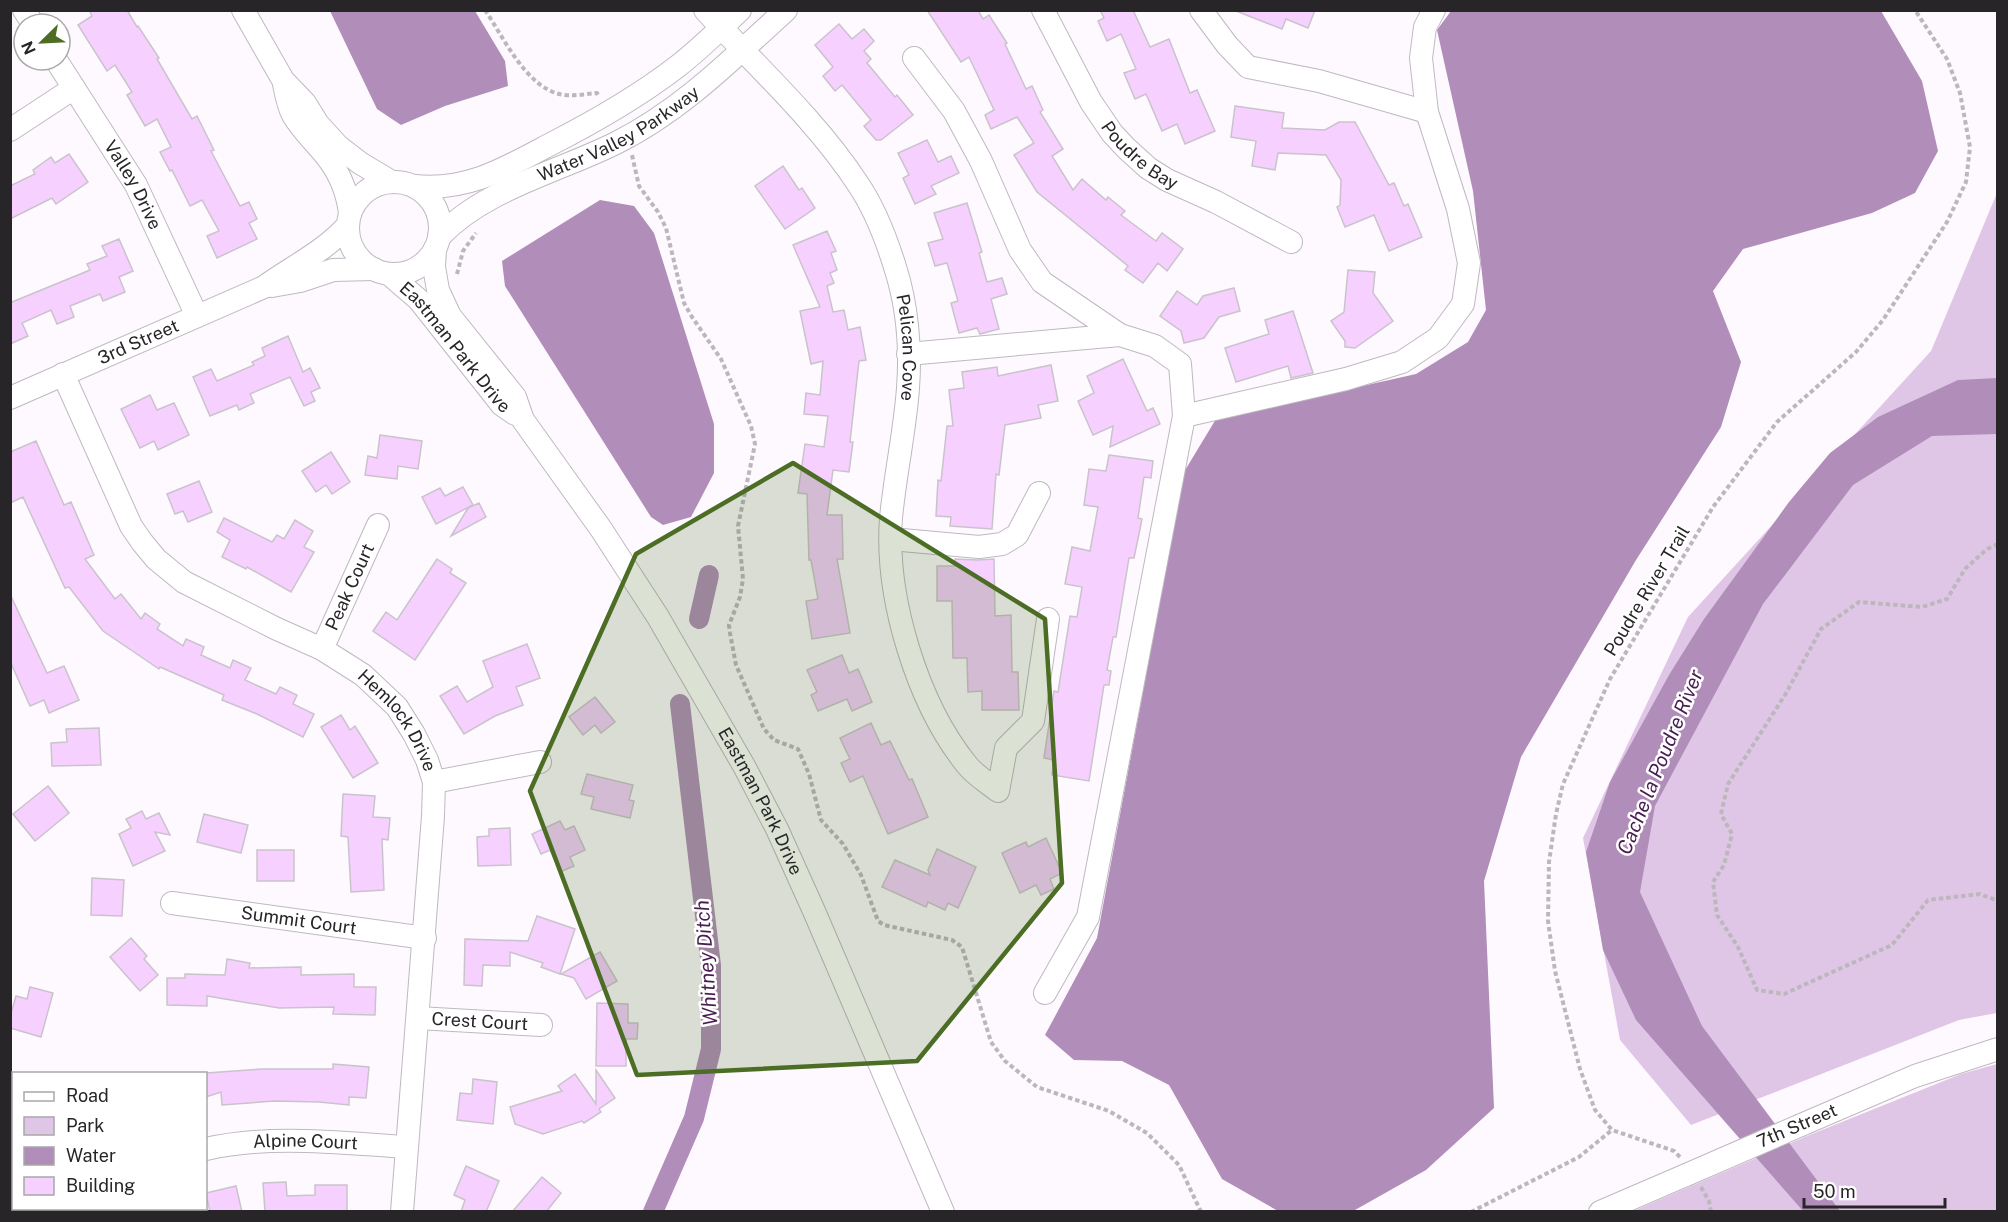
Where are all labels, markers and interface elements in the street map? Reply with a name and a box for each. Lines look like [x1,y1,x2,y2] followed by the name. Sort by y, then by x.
[12,12,72,72] north arrow
[18,38,40,57] text: N
[534,81,703,185] street label: Water Valley Parkway
[1097,117,1182,194] street label: Poudre Bay
[100,136,166,233] street label: Valley Drive
[396,277,514,417] street label: Eastman Park Drive
[892,292,920,402] street label: Pelican Cove
[94,315,182,368] street label: 3rd Street
[1599,522,1694,660] street label: Poudre River Trail
[321,540,378,633] street label: Peak Court
[354,665,441,774] street label: Hemlock Drive
[1612,666,1708,858] water label: Cache la Poudre River
[714,724,807,878] street label: Eastman Park Drive
[690,899,722,1027] water label: Whitney Ditch
[240,902,358,938] street label: Summit Court
[431,1008,529,1034] street label: Crest Court
[12,1072,207,1210] legend
[66,1085,109,1106] text: Road
[1754,1099,1840,1152] street label: 7th Street
[66,1115,104,1136] text: Park
[252,1130,359,1154] street label: Alpine Court
[66,1145,116,1166] text: Water
[1804,1171,1945,1209] scale bar
[66,1175,135,1196] text: Building
[1813,1181,1856,1202] text: 50 m

